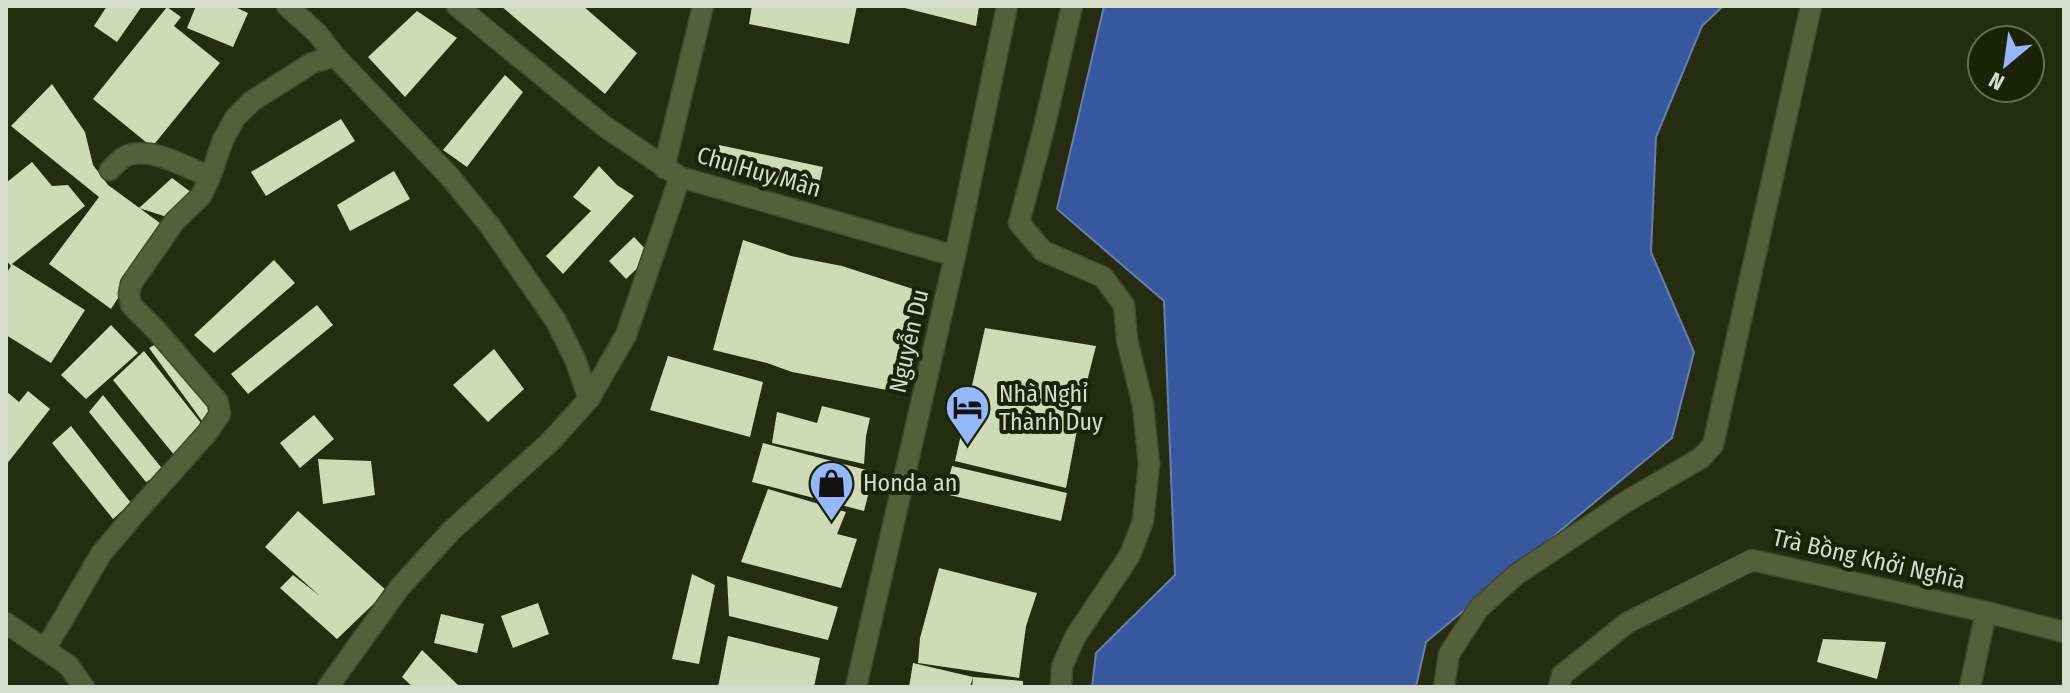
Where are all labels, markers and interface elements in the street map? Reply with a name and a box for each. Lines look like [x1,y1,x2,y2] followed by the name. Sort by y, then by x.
[1966,24,2046,104] north arrow
[1984,66,2009,96] text: N
[694,141,824,203] street label: Chu Huy Mân
[884,286,934,396] street label: Nguyễn Du
[999,380,1103,436] place label: Nhà Nghỉ Thành Duy
[944,384,992,447] hotel icon: Nhà Nghỉ Thành Duy
[808,459,856,522] shop icon: Honda an
[863,469,958,497] place label: Honda an
[1770,523,1968,595] street label: Trà Bồng Khởi Nghĩa

